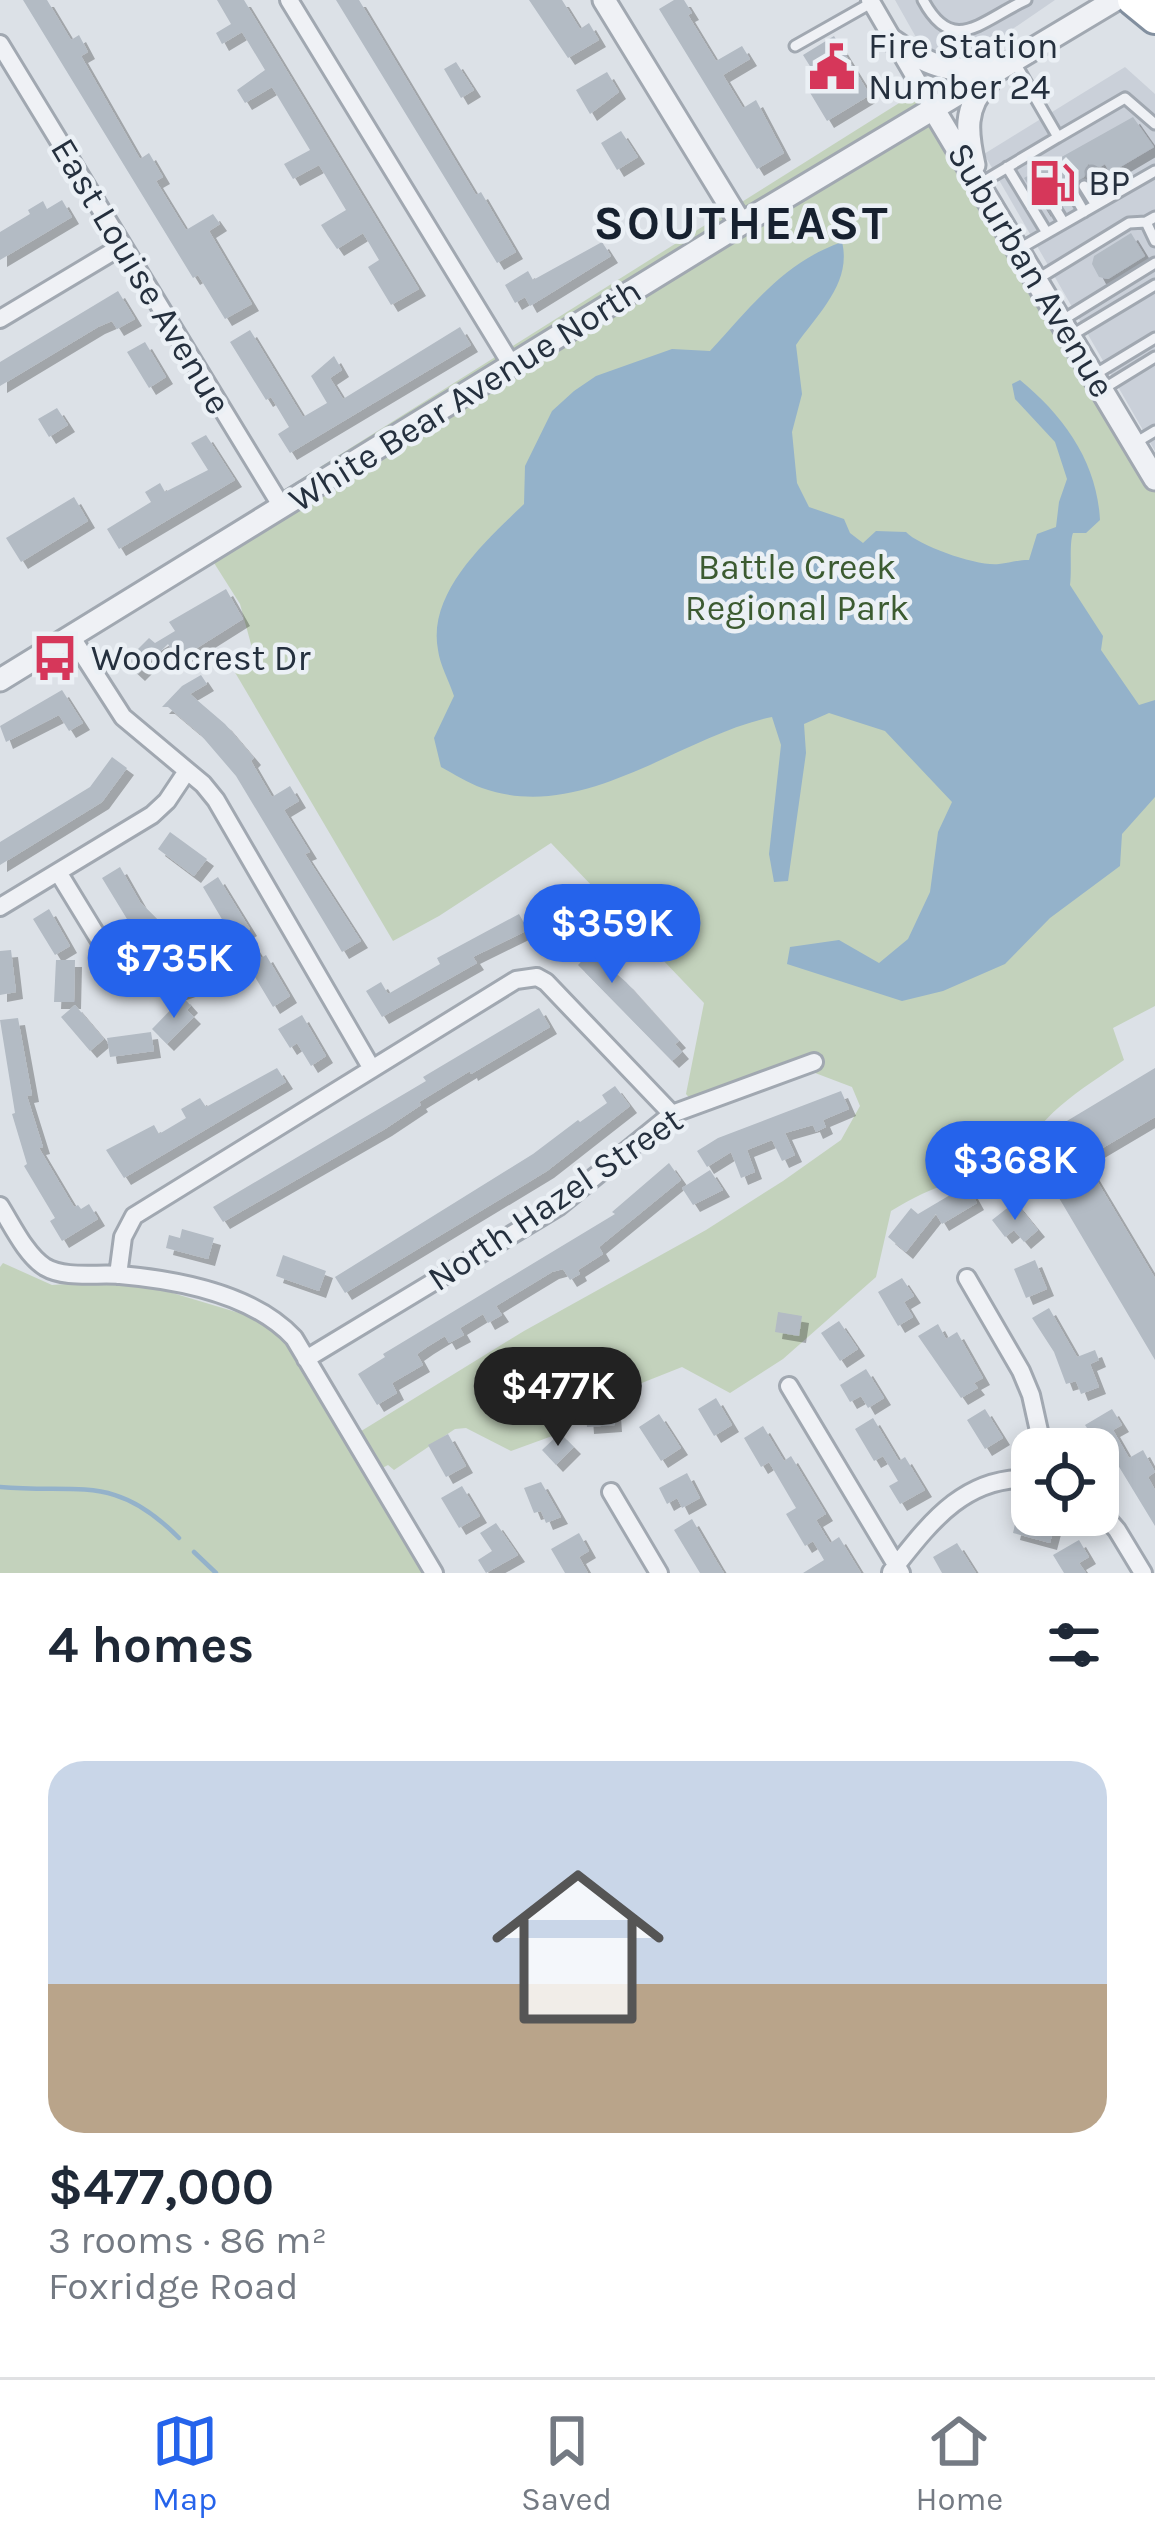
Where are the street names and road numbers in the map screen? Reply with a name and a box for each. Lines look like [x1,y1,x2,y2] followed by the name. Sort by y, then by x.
[42,130,240,422] street label: East Louise Avenue
[938,135,1124,405] street label: Suburban Avenue
[281,269,649,521] street label: White Bear Avenue North
[420,1098,690,1300] street label: North Hazel Street

